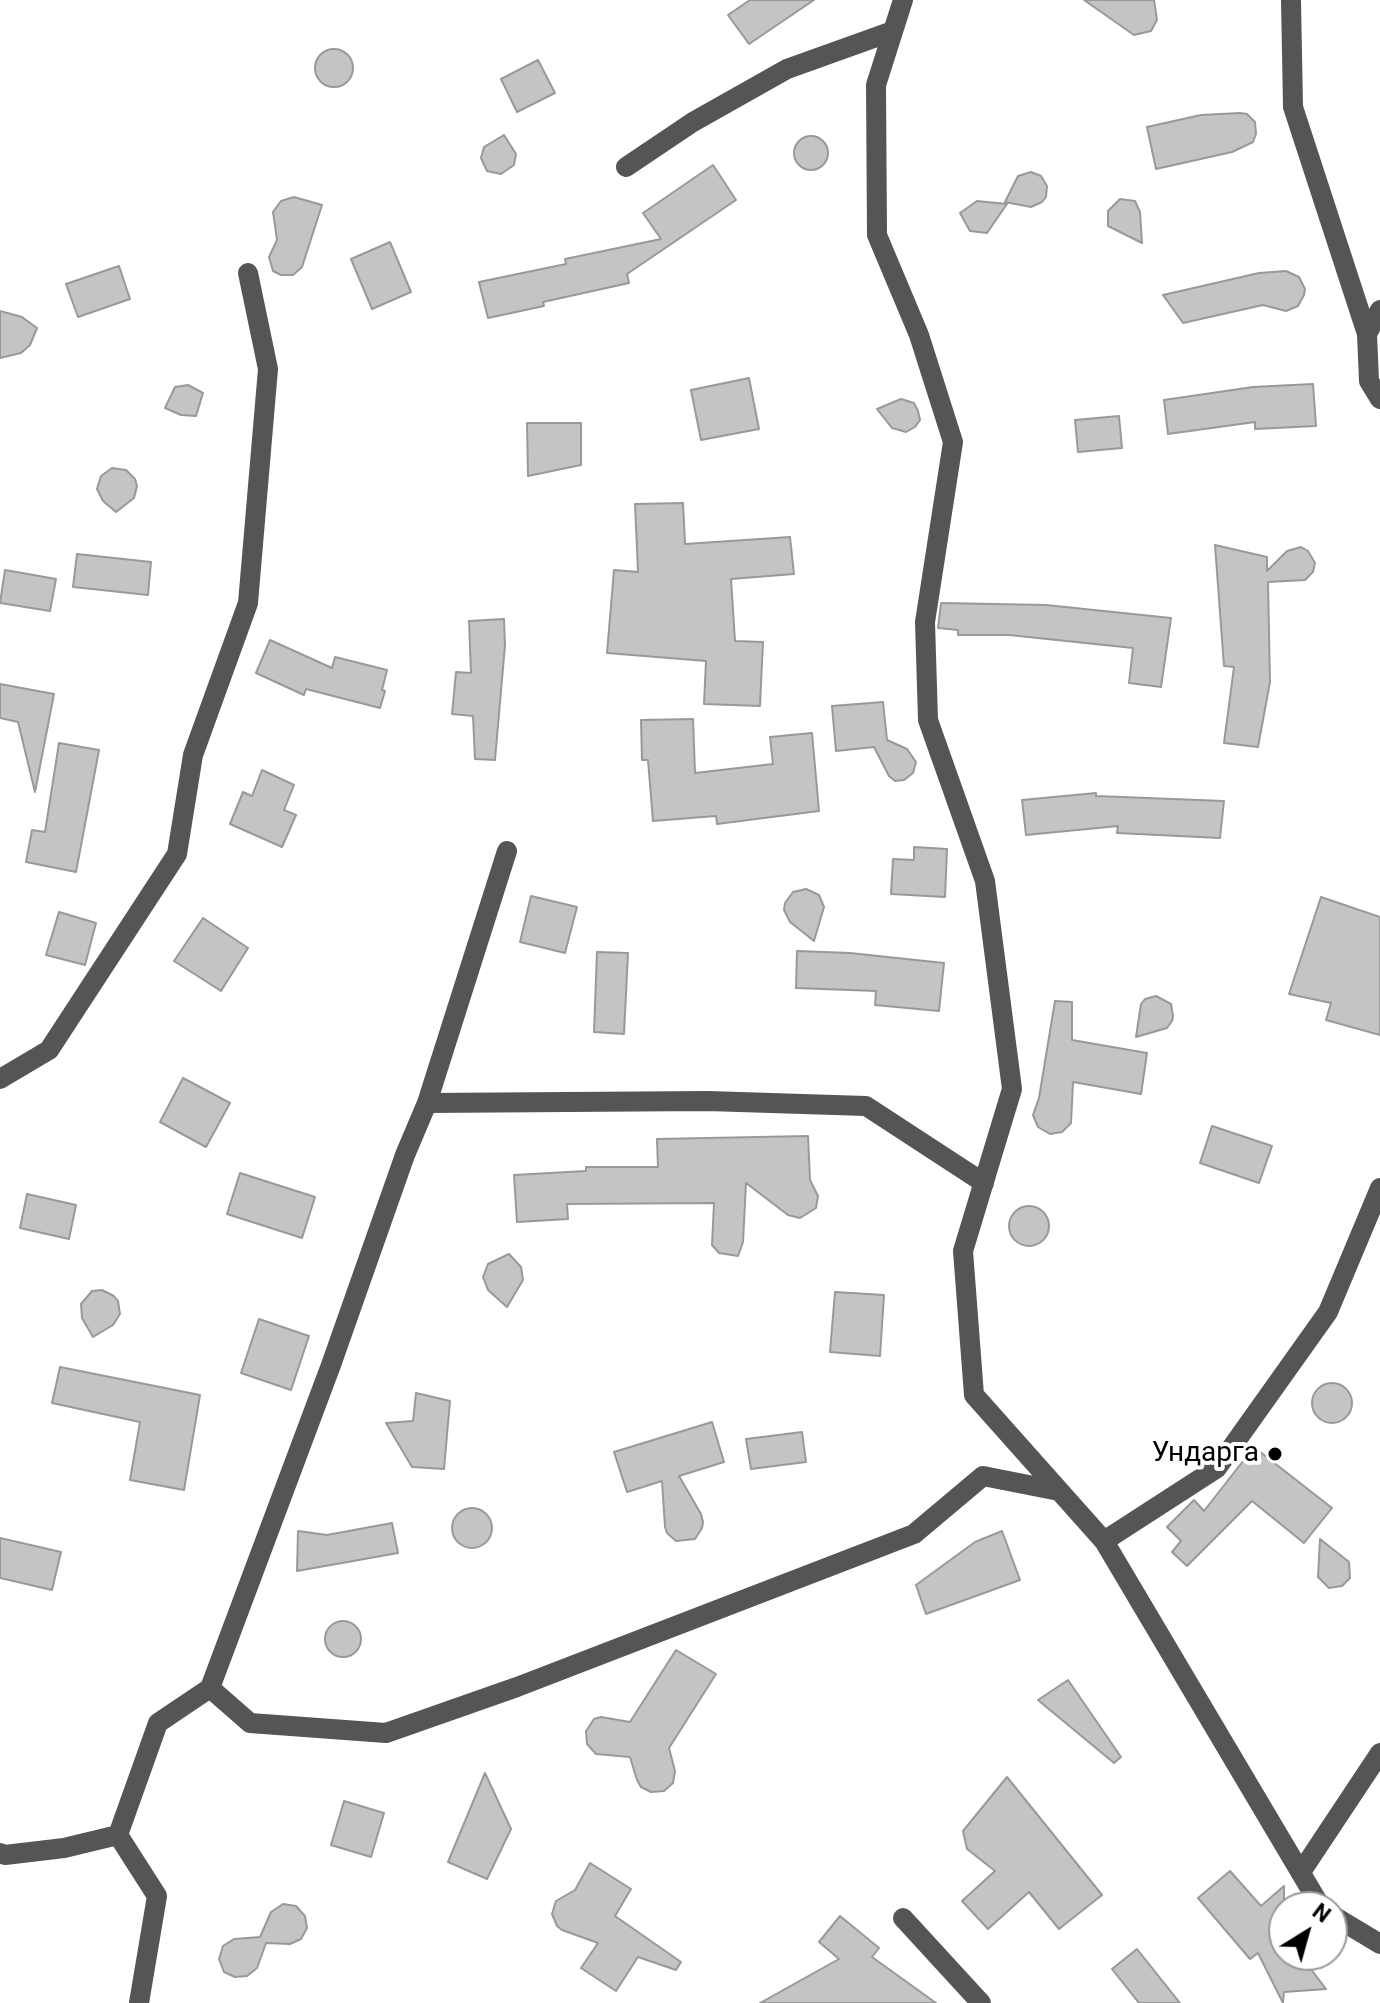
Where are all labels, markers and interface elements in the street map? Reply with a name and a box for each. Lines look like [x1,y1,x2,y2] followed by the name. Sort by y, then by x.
[1152,1437,1259,1471] place label: Ундарга
[1266,1445,1284,1463] marker: Ундарга
[1268,1891,1348,1971] north arrow
[1308,1898,1335,1928] text: N

